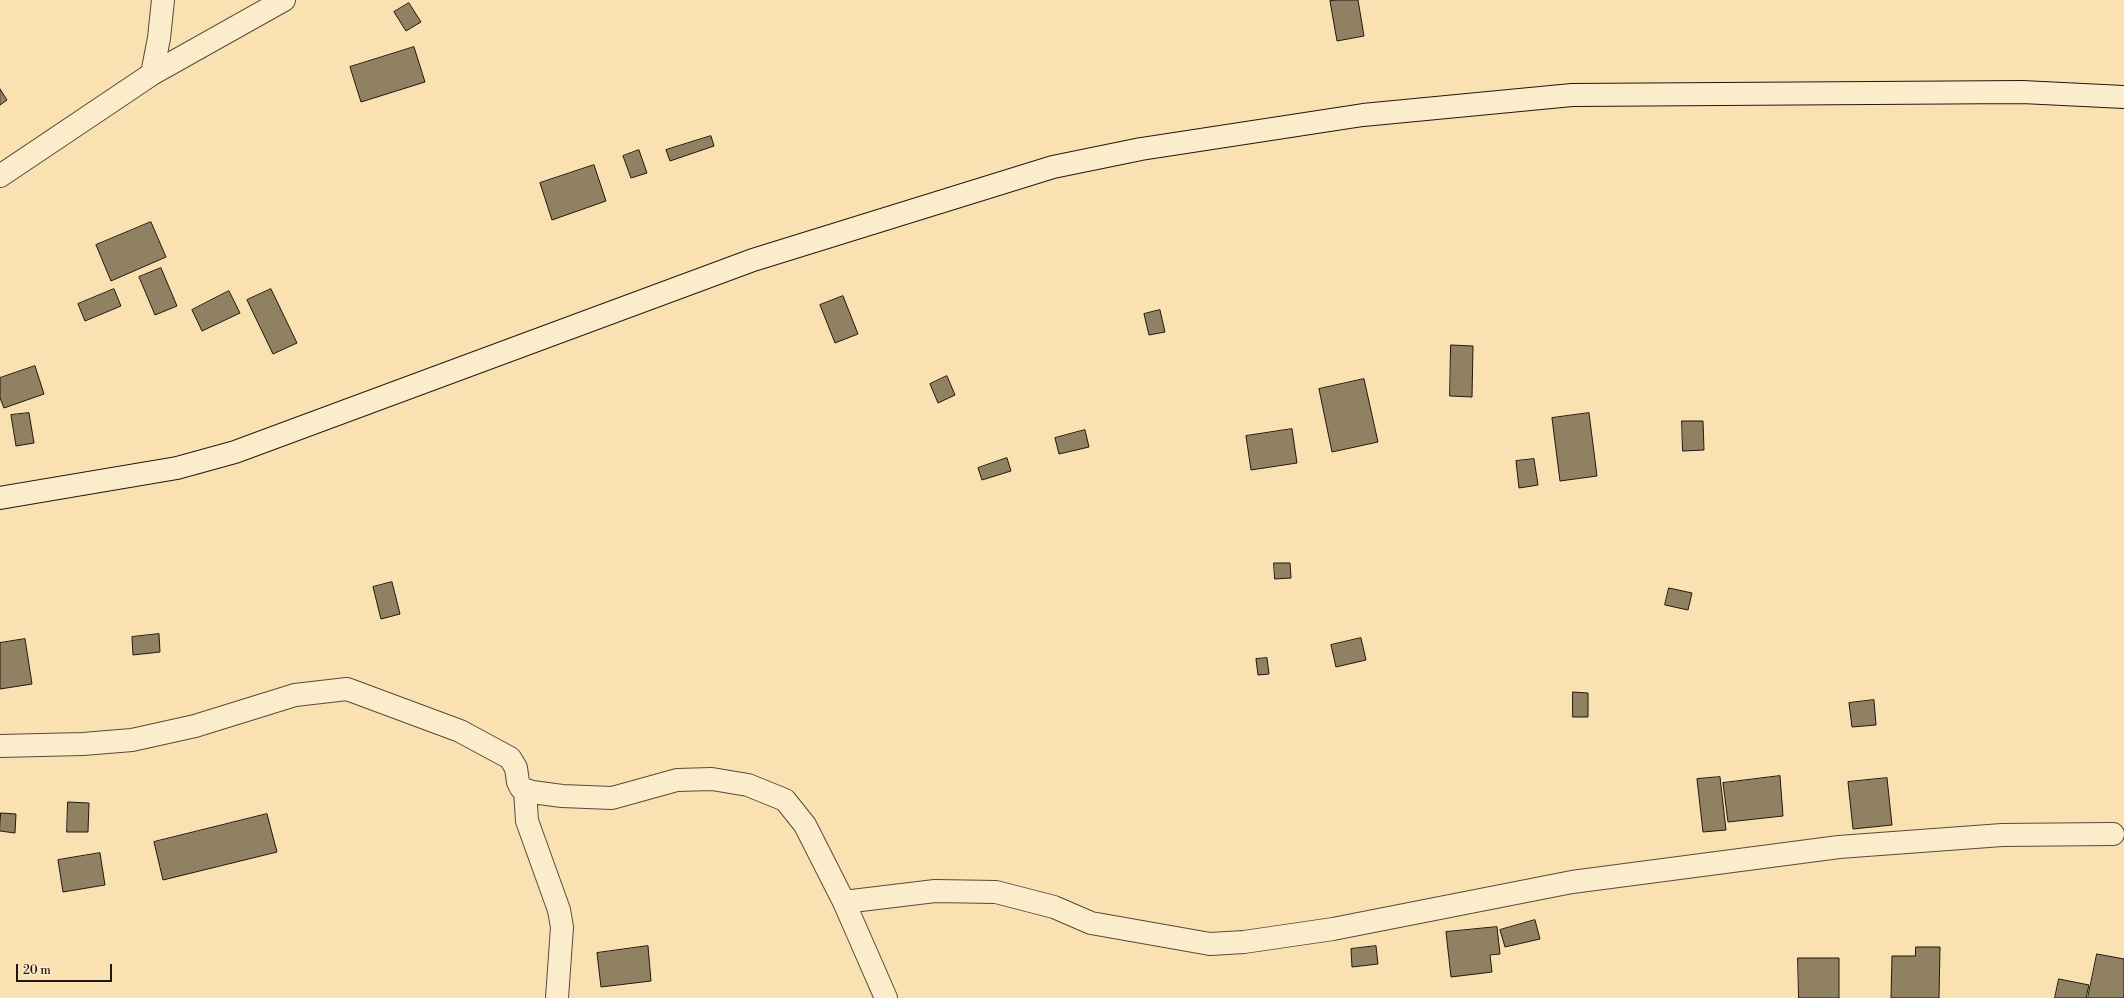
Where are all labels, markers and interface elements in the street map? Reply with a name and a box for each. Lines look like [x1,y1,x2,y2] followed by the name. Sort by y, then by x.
[18,956,114,982] scale bar
[23,963,51,978] text: 20 m

